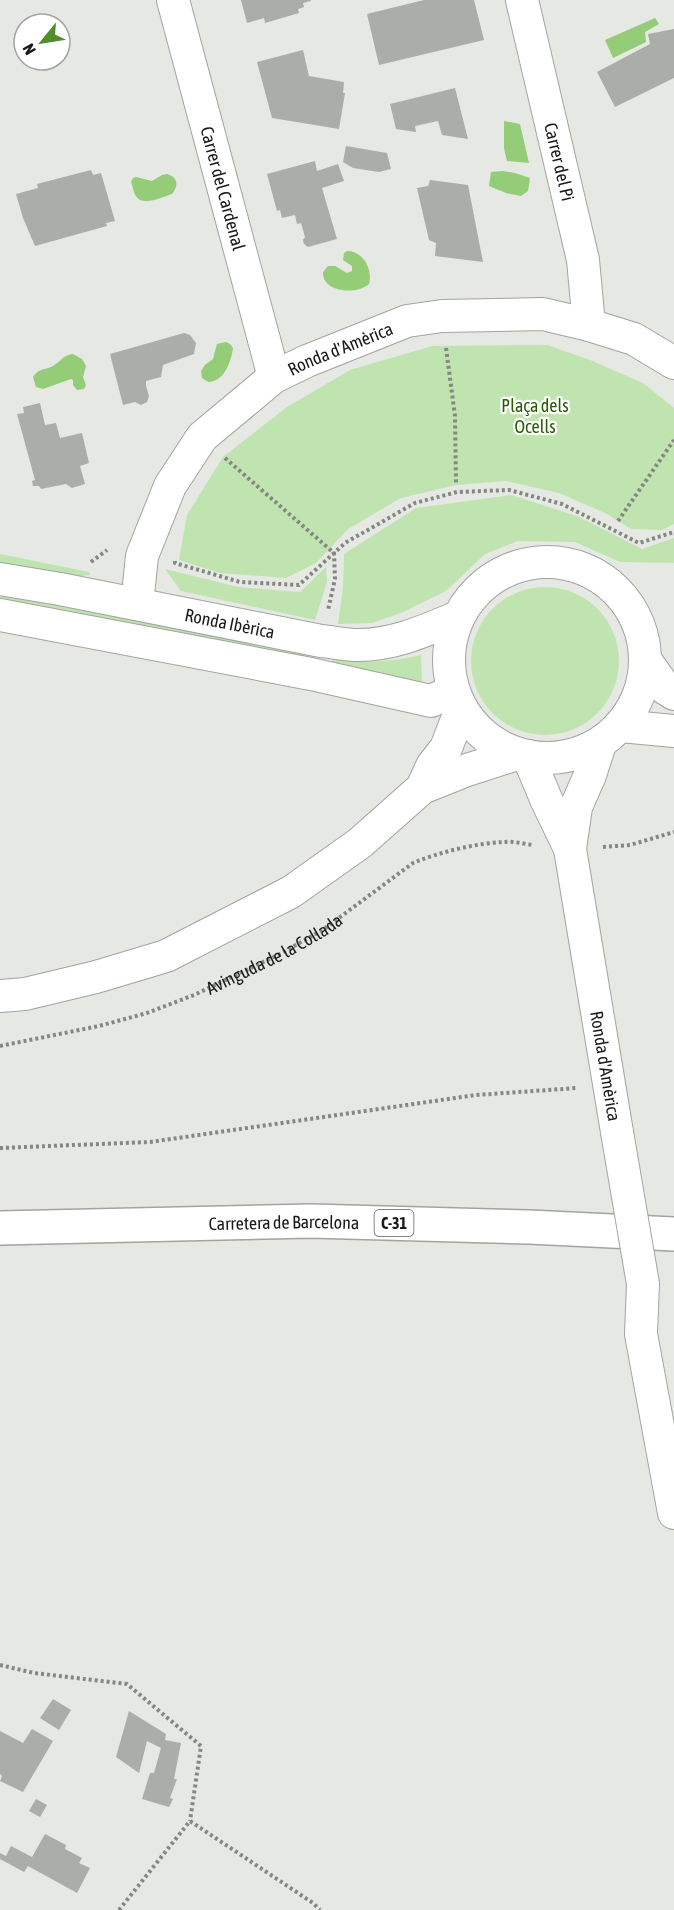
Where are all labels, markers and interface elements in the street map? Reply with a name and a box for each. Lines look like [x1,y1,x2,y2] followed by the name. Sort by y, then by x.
[12,12,72,72] north arrow
[19,41,39,58] text: N
[541,120,579,203] street label: Carrer del Pi
[197,124,250,253] street label: Carrer del Cardenal
[284,317,396,379] street label: Ronda d'Amèrica
[501,395,569,437] park label: Plaça dels Ocells
[183,604,277,642] street label: Ronda Ibèrica
[202,909,346,998] street label: Avinguda de la Collada
[587,1009,626,1123] street label: Ronda d'Amèrica
[208,1210,360,1234] street label: Carretera de Barcelona
[374,1210,414,1236] road number: C-31

